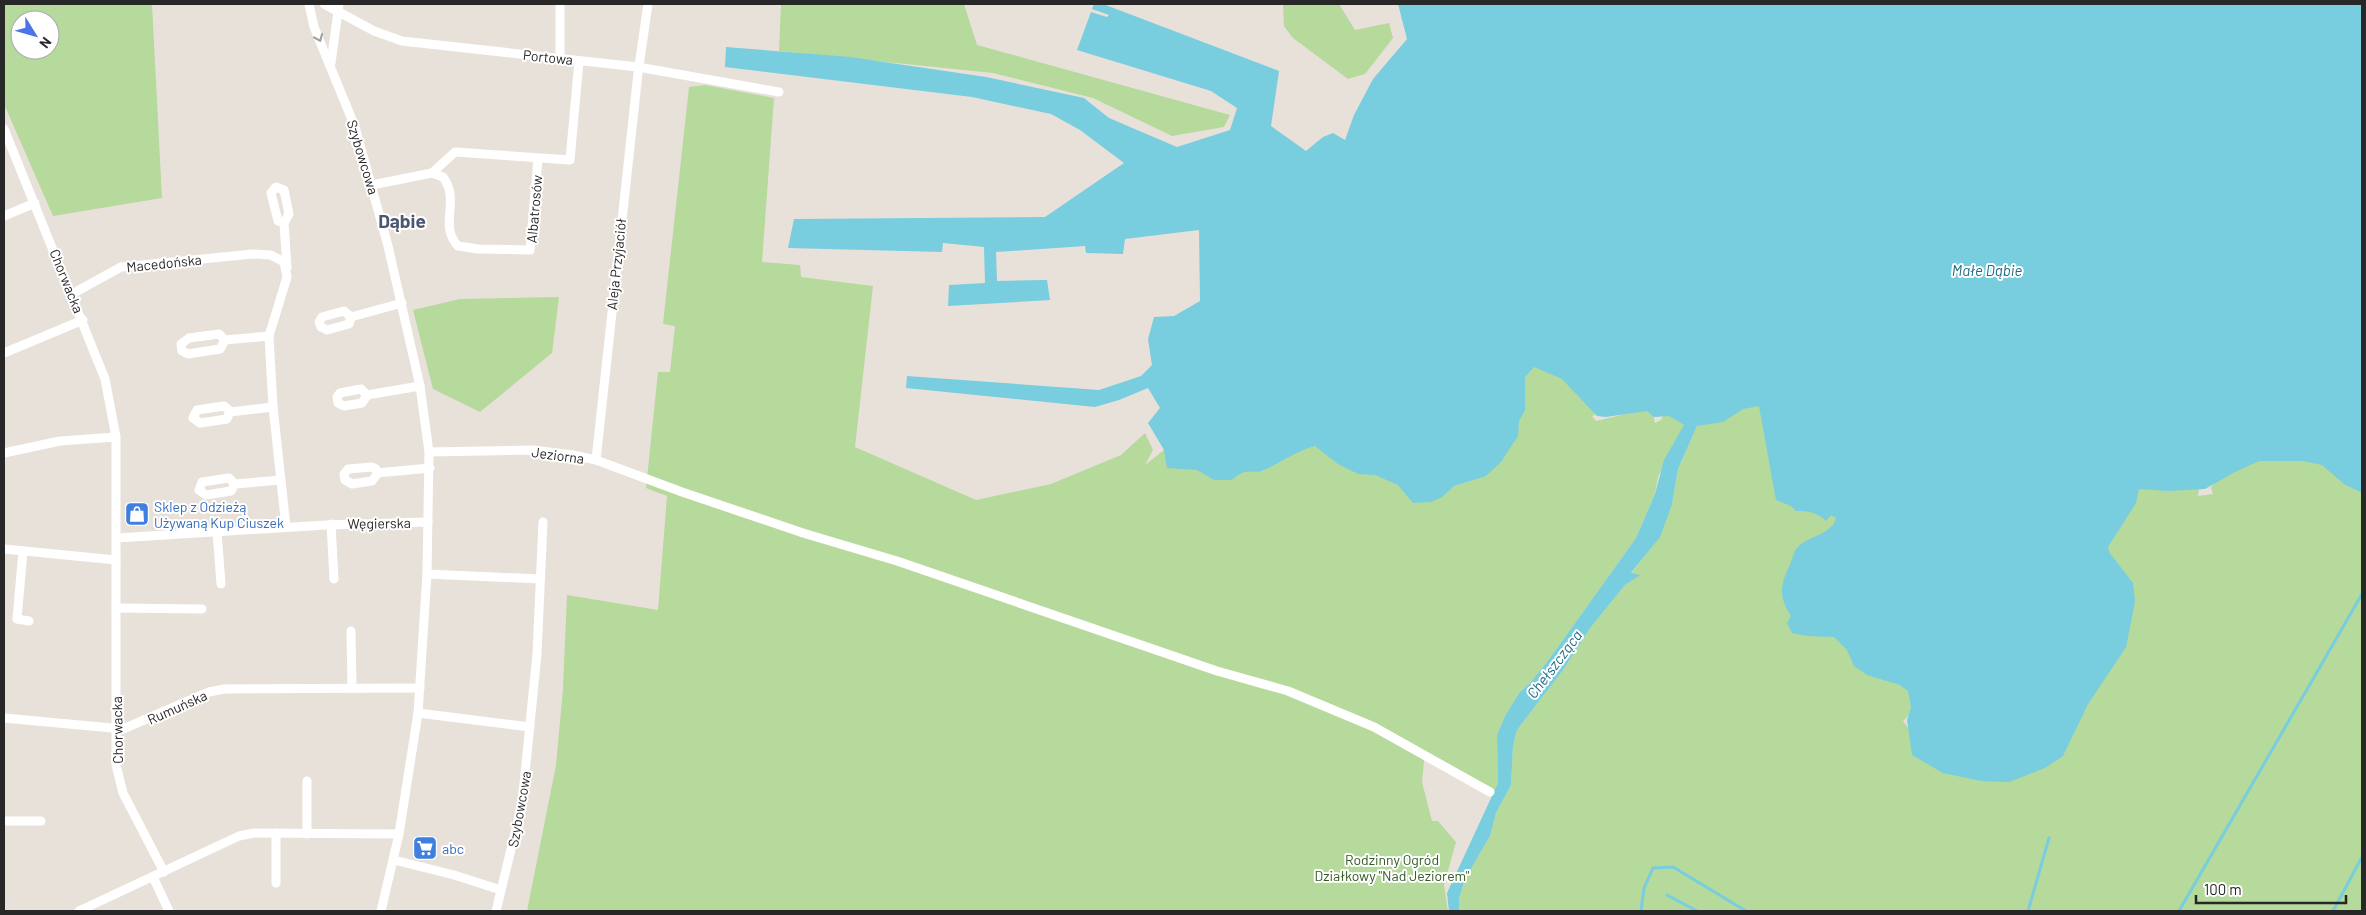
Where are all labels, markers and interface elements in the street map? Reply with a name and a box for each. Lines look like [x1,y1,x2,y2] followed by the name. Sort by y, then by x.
[10,10,60,60] north arrow
[312,33,323,42] one-way arrow
[36,34,55,52] text: N
[522,46,574,68] street label: Portowa
[344,118,382,196] street label: Szybowcowa
[523,174,545,244] street label: Albatrosów
[378,209,426,232] district label: Dąbie
[603,217,629,311] street label: Aleja Przyjaciół
[46,247,88,315] street label: Chorwacka
[126,251,202,275] street label: Macedońska
[1952,261,2022,279] water label: Małe Dąbie
[531,443,585,467] street label: Jeziorna
[154,498,284,531] place label: Sklep z Odzieżą Używaną Kup Ciuszek
[124,501,150,527] shop icon: Sklep z Odzieżą Używaną Kup Ciuszek
[347,514,411,532] street label: Węgierska
[1523,626,1586,702] water label: Chełszcząca
[145,686,209,728] street label: Rumuńska
[108,696,126,764] street label: Chorwacka
[504,769,534,849] street label: Szybowcowa
[412,835,438,861] supermarket icon: abc
[442,840,464,857] place label: abc
[1315,851,1470,884] park label: Rodzinny Ogród Działkowy "Nad Jeziorem"
[2196,872,2346,904] scale bar
[2204,880,2242,898] text: 100 m

